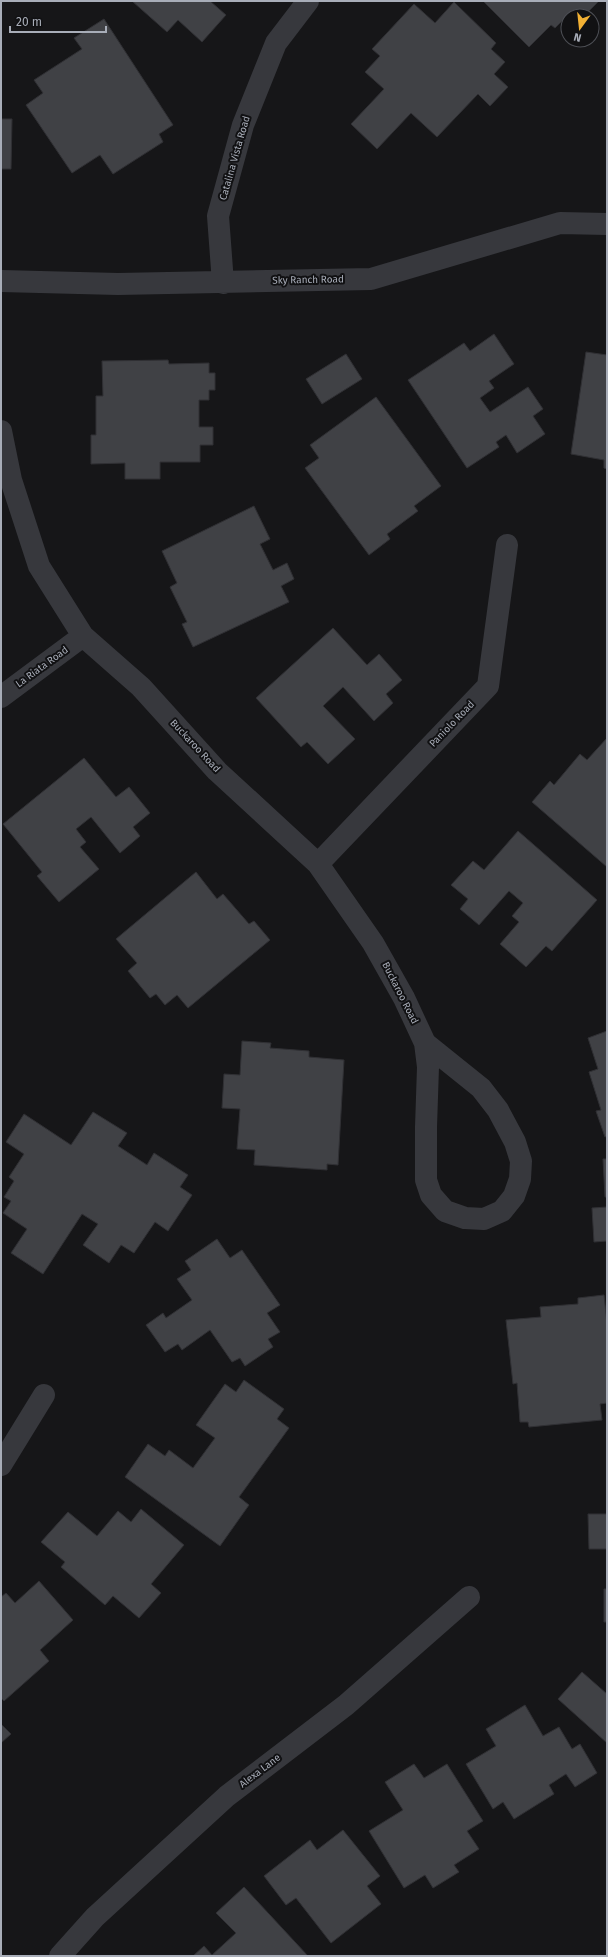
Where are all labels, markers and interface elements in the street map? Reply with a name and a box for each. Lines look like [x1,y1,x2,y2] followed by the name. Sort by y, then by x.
[10,8,106,34] scale bar
[560,8,600,48] north arrow
[16,15,42,29] text: 20 m
[572,30,583,44] text: N
[217,114,253,202] street label: Catalina Vista Road
[272,273,344,287] street label: Sky Ranch Road
[13,644,71,690] street label: La Riata Road
[427,698,477,750] street label: Paniolo Road
[167,717,223,775] street label: Buckaroo Road
[379,960,421,1026] street label: Buckaroo Road
[237,1752,283,1790] street label: Alexa Lane

